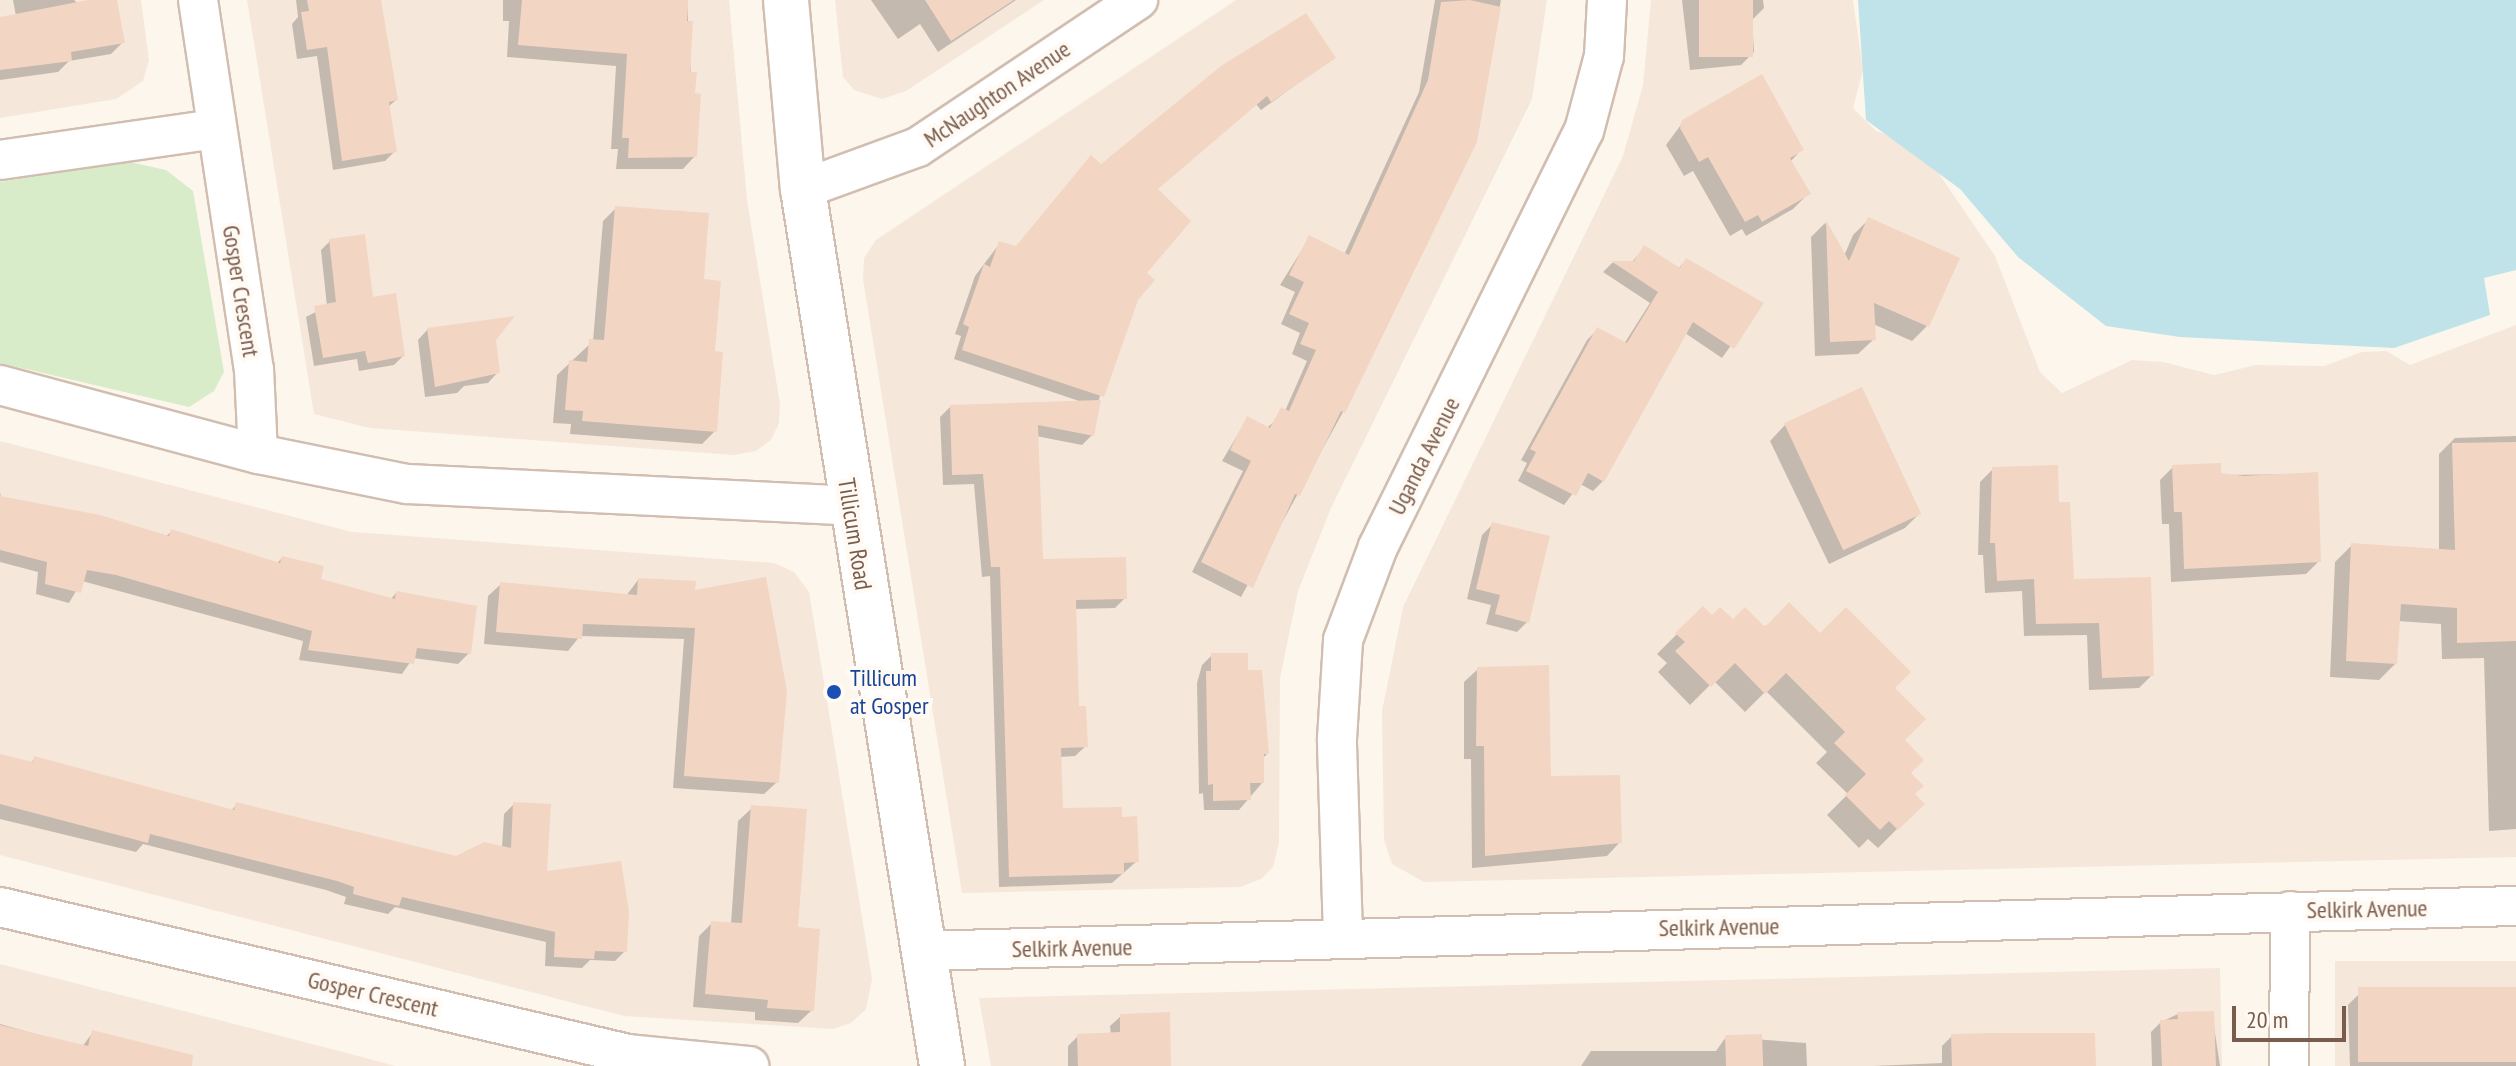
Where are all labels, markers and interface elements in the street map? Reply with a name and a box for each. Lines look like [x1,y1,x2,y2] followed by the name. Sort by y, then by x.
[918,34,1076,154] street label: McNaughton Avenue
[216,223,266,359] street label: Gosper Crescent
[1382,392,1466,520] street label: Uganda Avenue
[832,476,878,592] street label: Tillicum Road
[850,664,929,720] place label: Tillicum at Gosper
[825,683,843,701] marker: Tillicum at Gosper
[2306,894,2428,924] street label: Selkirk Avenue
[1658,912,1780,942] street label: Selkirk Avenue
[1011,933,1133,963] street label: Selkirk Avenue
[305,965,441,1023] street label: Gosper Crescent
[2236,990,2350,1040] scale bar
[2246,1004,2288,1035] text: 20 m

